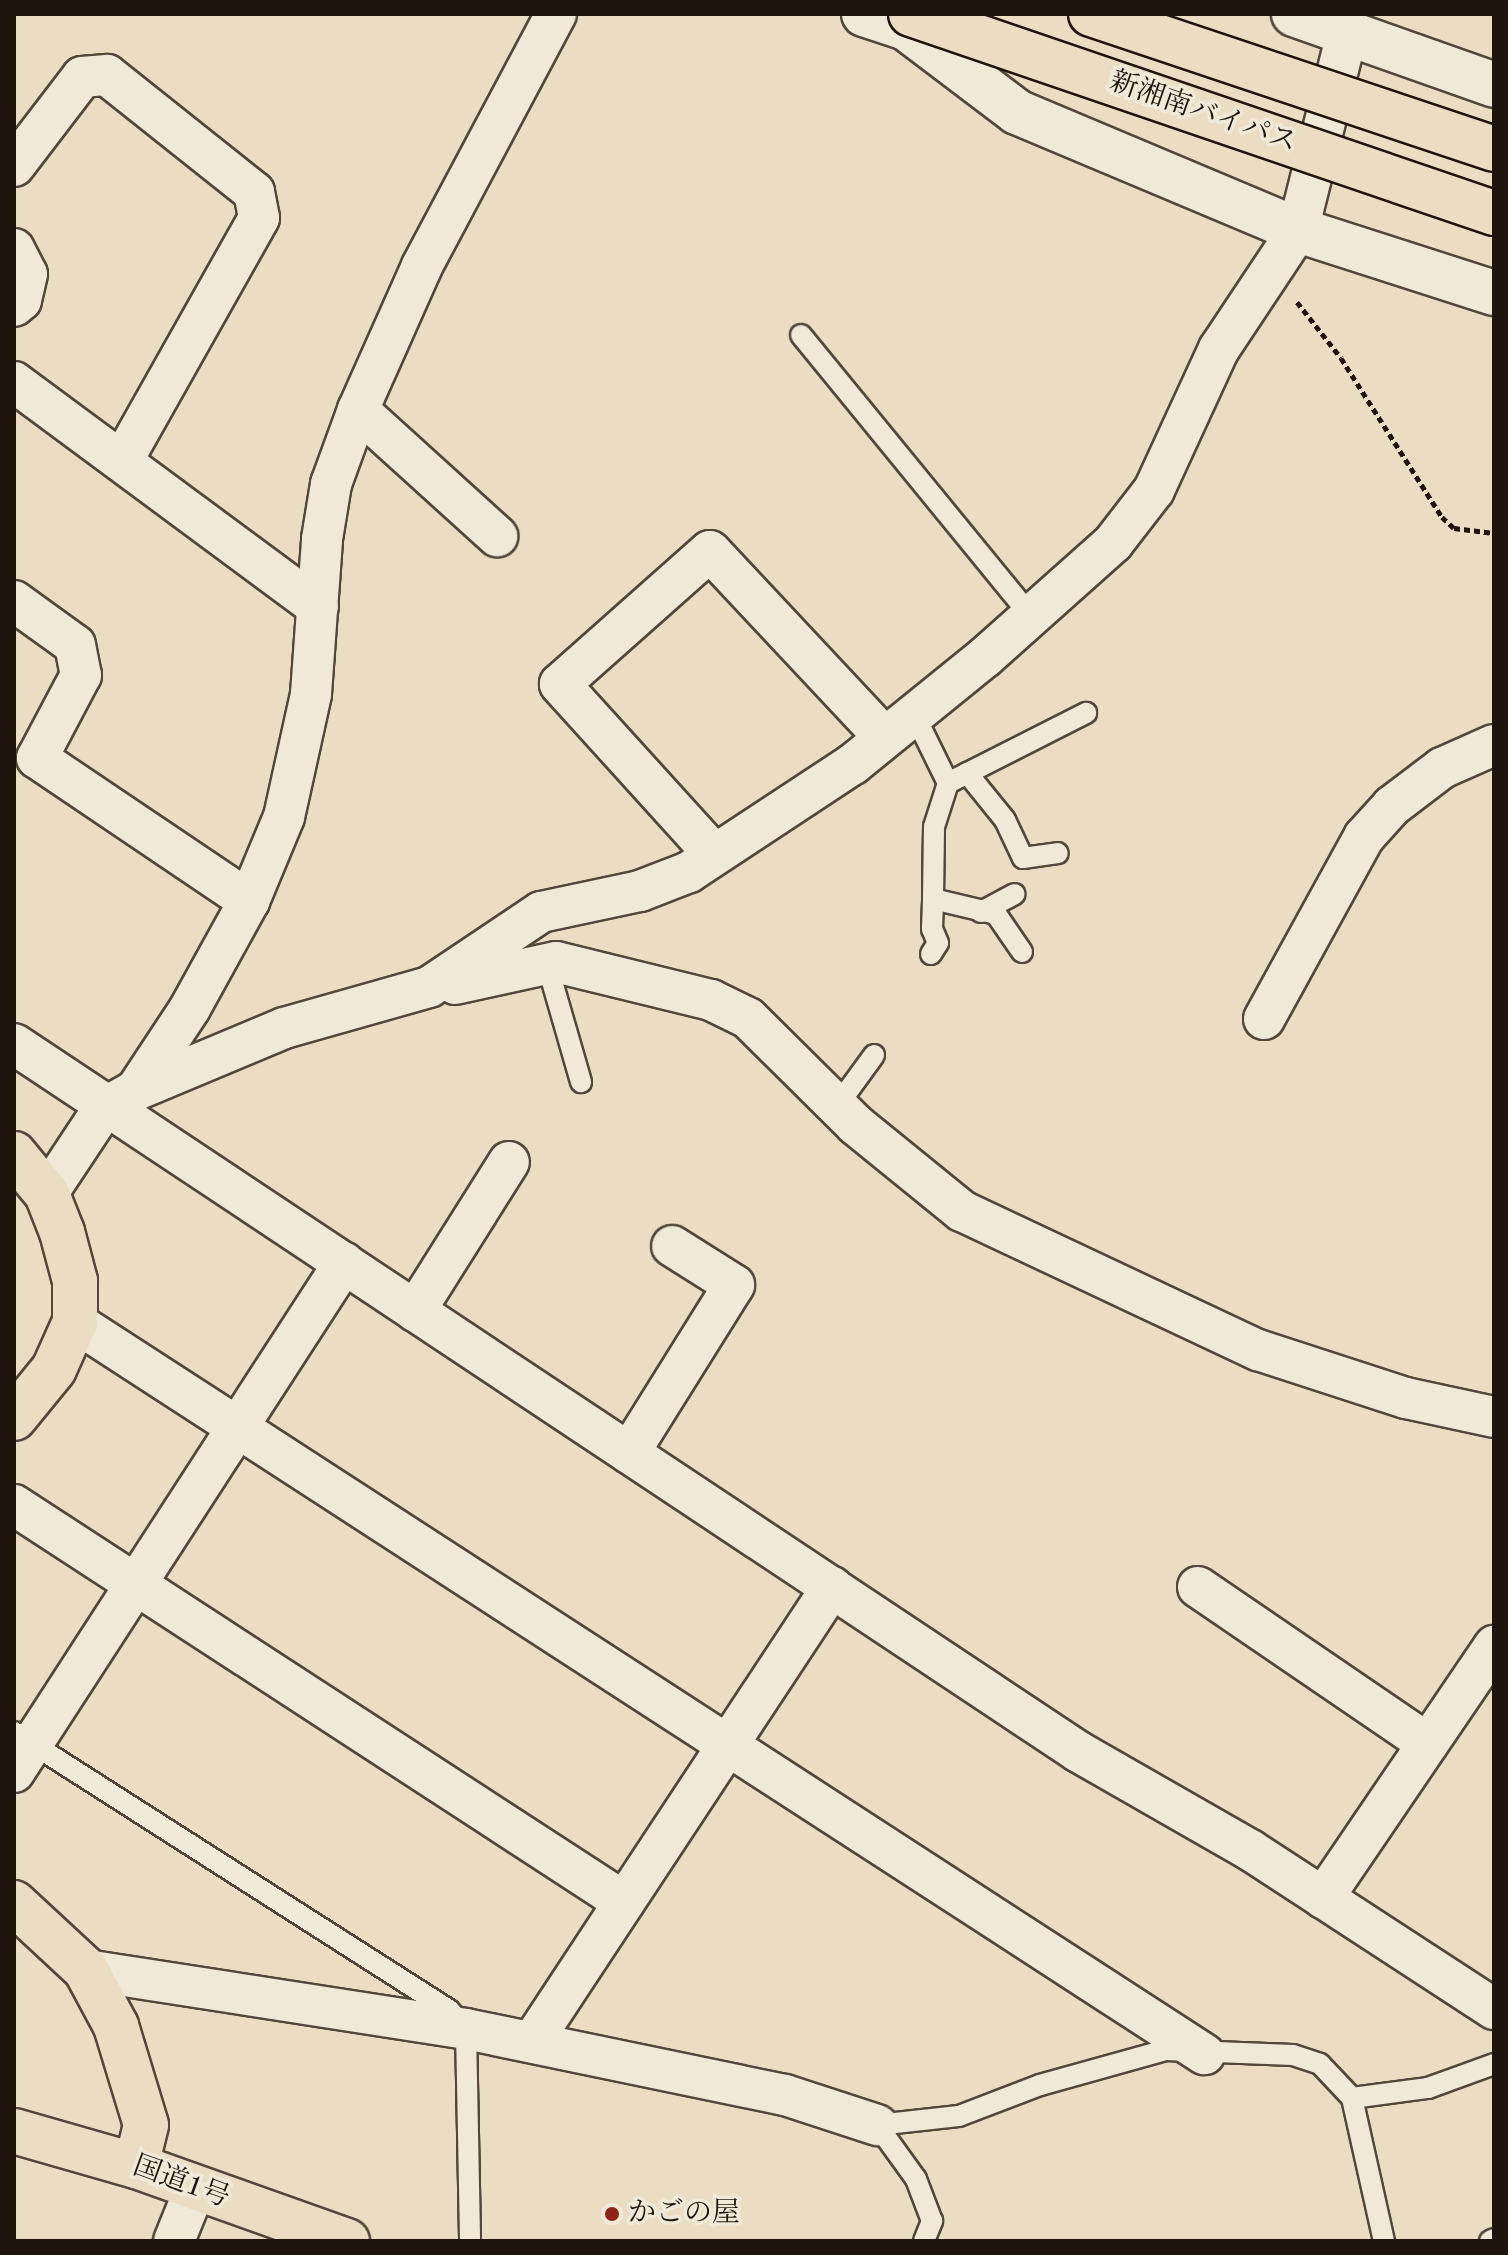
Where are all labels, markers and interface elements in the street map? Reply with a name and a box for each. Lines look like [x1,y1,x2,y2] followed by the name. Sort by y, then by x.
[1105,65,1301,161] street label: 新湘南バイパス
[128,2150,234,2216] street label: 国道1号
[628,2197,740,2231] place label: かごの屋
[603,2205,621,2223] marker: かごの屋

